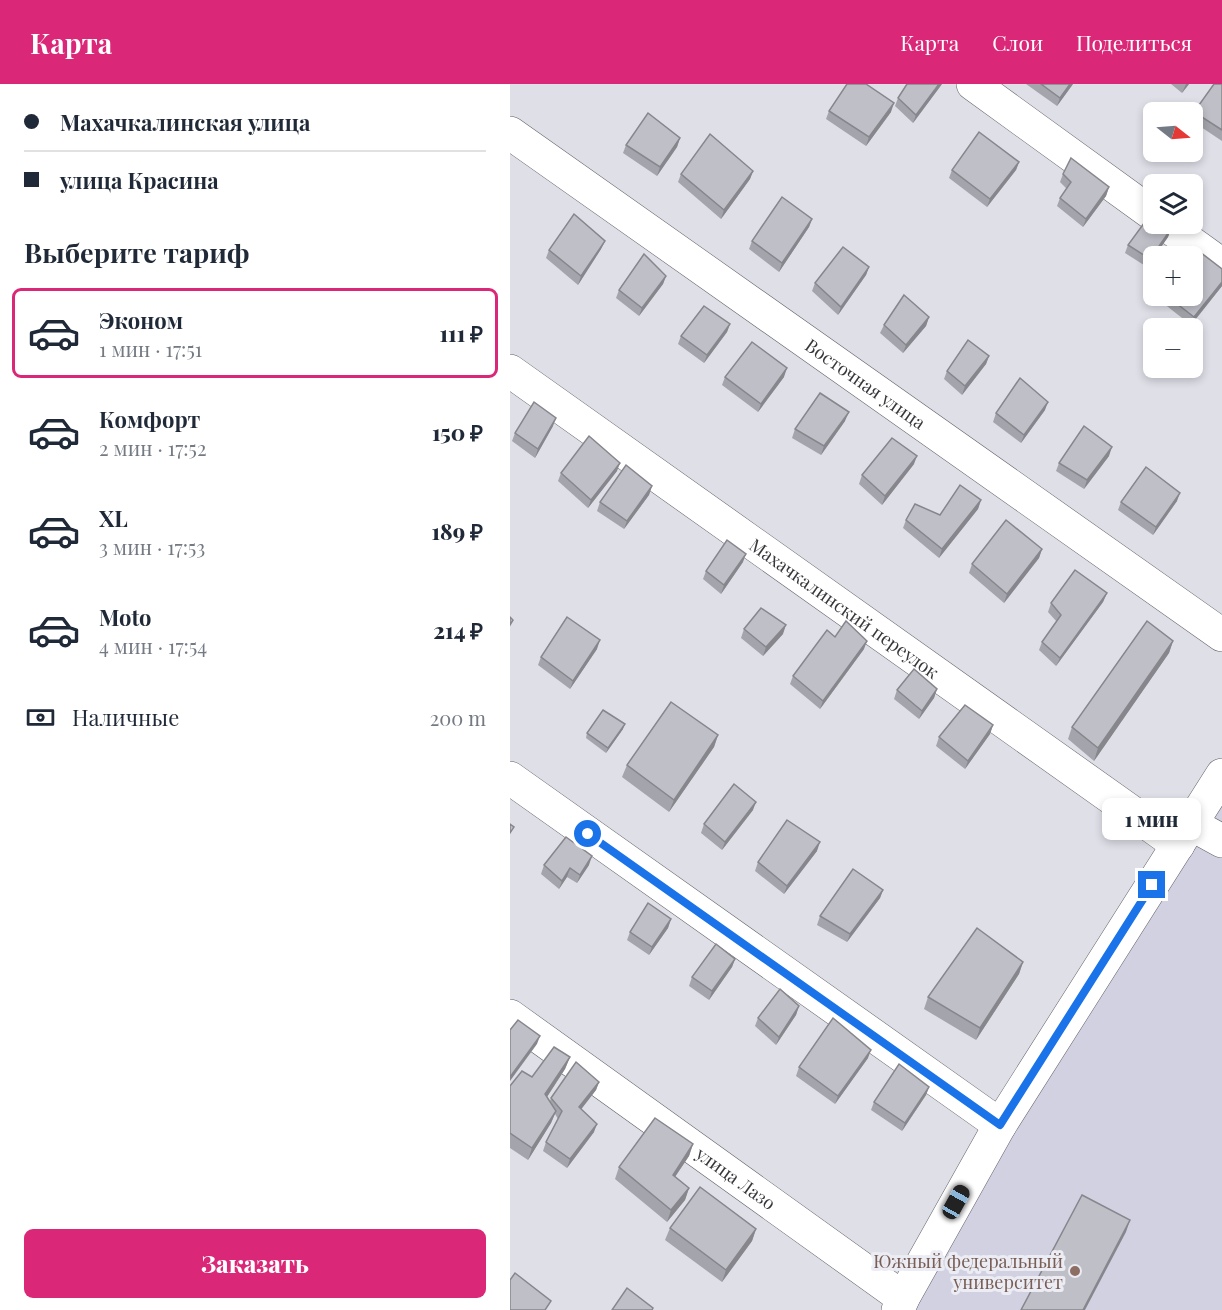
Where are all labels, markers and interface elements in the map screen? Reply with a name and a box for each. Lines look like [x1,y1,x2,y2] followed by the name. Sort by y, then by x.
[30,24,112,61] text: Карта
[900,28,959,56] text: Карта
[992,28,1043,56] text: Слои
[1076,28,1192,56] text: Поделиться
[1143,102,1203,162] north arrow
[1143,102,1203,378] map controls
[60,107,310,137] text: Махачкалинская улица
[60,165,219,195] text: улица Красина
[1143,174,1203,234] button: layers
[24,234,250,270] text: Выберите тариф
[1143,246,1203,306] button: +
[99,305,183,335] text: Эконом
[27,306,81,360] icon: car
[440,318,483,348] text: 111 ₽
[1143,318,1203,378] button: −
[801,333,930,434] street label: Восточная улица
[99,335,202,362] text: 1 мин · 17:51
[99,404,200,434] text: Комфорт
[27,405,81,459] icon: car
[432,417,483,447] text: 150 ₽
[99,434,206,461] text: 2 мин · 17:52
[99,503,128,533] text: XL
[27,504,81,558] icon: car
[432,516,483,546] text: 189 ₽
[99,533,205,560] text: 3 мин · 17:53
[745,533,944,684] street label: Махачкалинский переулок
[99,602,152,632] text: Moto
[27,603,81,657] icon: car
[433,615,483,645] text: 214 ₽
[99,632,207,659] text: 4 мин · 17:54
[24,701,57,734] icon: cash
[72,702,179,732] text: Наличные
[430,704,486,731] text: 200 m
[1102,798,1202,840] callout: 1 мин
[1125,805,1178,832] text: 1 мин
[574,820,601,847] route start
[1138,871,1165,898] route end
[690,1141,781,1215] street label: улица Лазо
[939,1182,973,1222] car
[24,1229,486,1298] button: Заказать
[873,1249,1063,1294] place label: Южный федеральный университет
[1068,1264,1082,1278] marker: Южный федеральный университет

